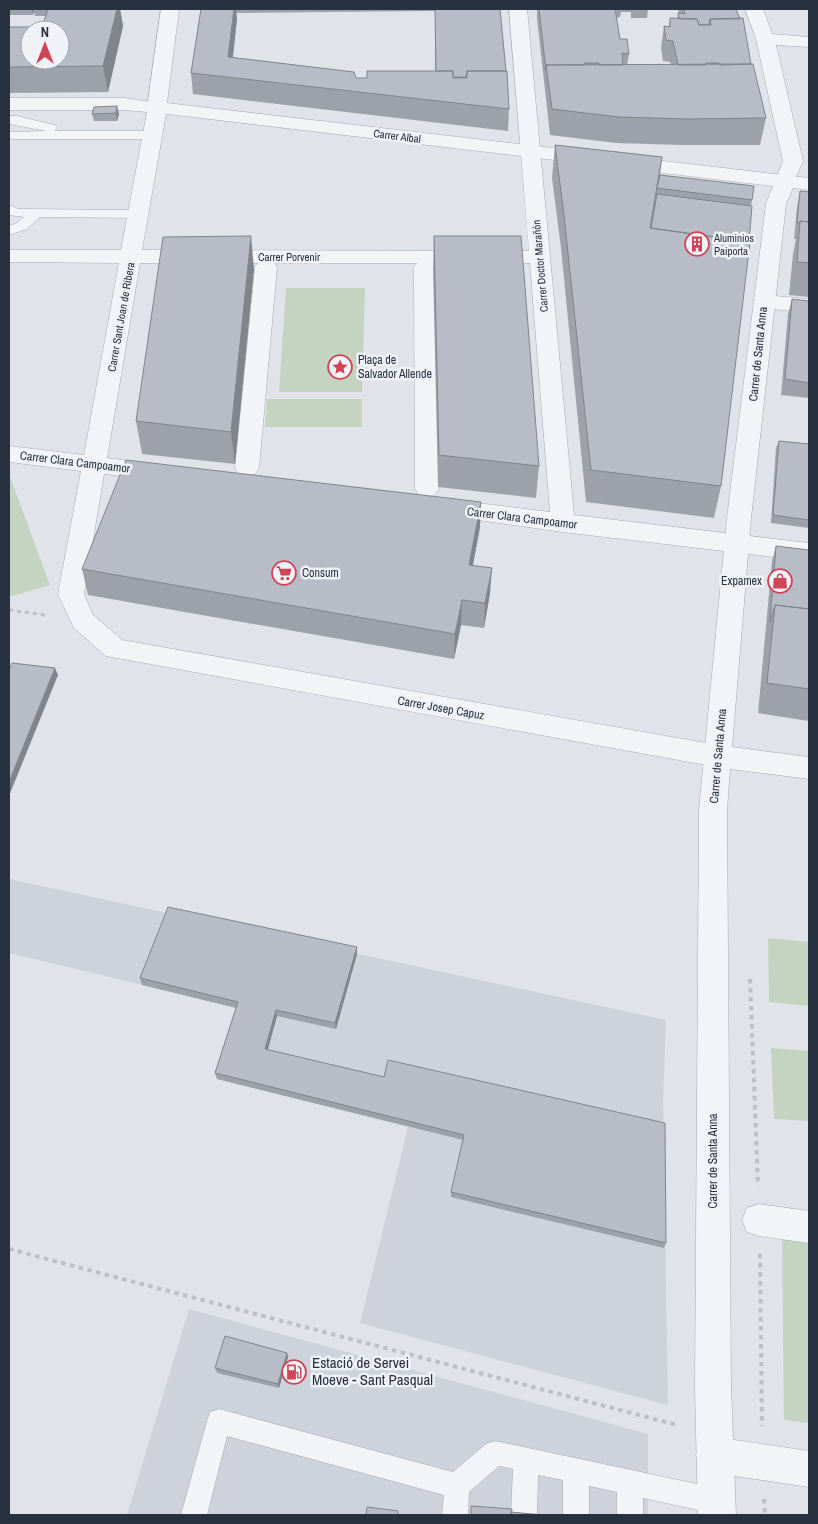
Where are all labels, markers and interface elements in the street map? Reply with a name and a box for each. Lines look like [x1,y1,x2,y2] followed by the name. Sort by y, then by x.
[20,20,70,70] north arrow
[41,23,49,41] text: N
[373,126,421,146] street label: Carrer Albal
[529,219,551,313] street label: Carrer Doctor Marañón
[684,231,710,257] building icon: Aluminios Paiporta
[713,231,755,258] place label: Aluminios Paiporta
[258,250,320,264] street label: Carrer Porvenir
[104,261,138,373] street label: Carrer Sant Joan de Ribera
[745,305,771,402] street label: Carrer de Santa Anna
[358,352,432,382] place label: Plaça de Salvador Allende
[327,354,353,380] place icon: Plaça de Salvador Allende
[19,447,132,477] street label: Carrer Clara Campoamor
[466,503,579,533] street label: Carrer Clara Campoamor
[271,560,297,586] supermarket icon: Consum
[302,565,339,581] place label: Consum
[767,568,793,594] shop icon: Expamex
[721,573,762,589] place label: Expamex
[396,692,486,724] street label: Carrer Josep Capuz
[706,707,730,804] street label: Carrer de Santa Anna
[705,1113,721,1209] street label: Carrer de Santa Anna
[312,1352,433,1390] place label: Estació de Servei Moeve - Sant Pasqual
[281,1359,307,1385] fuel station icon: Estació de Servei Moeve - Sant Pasqual

